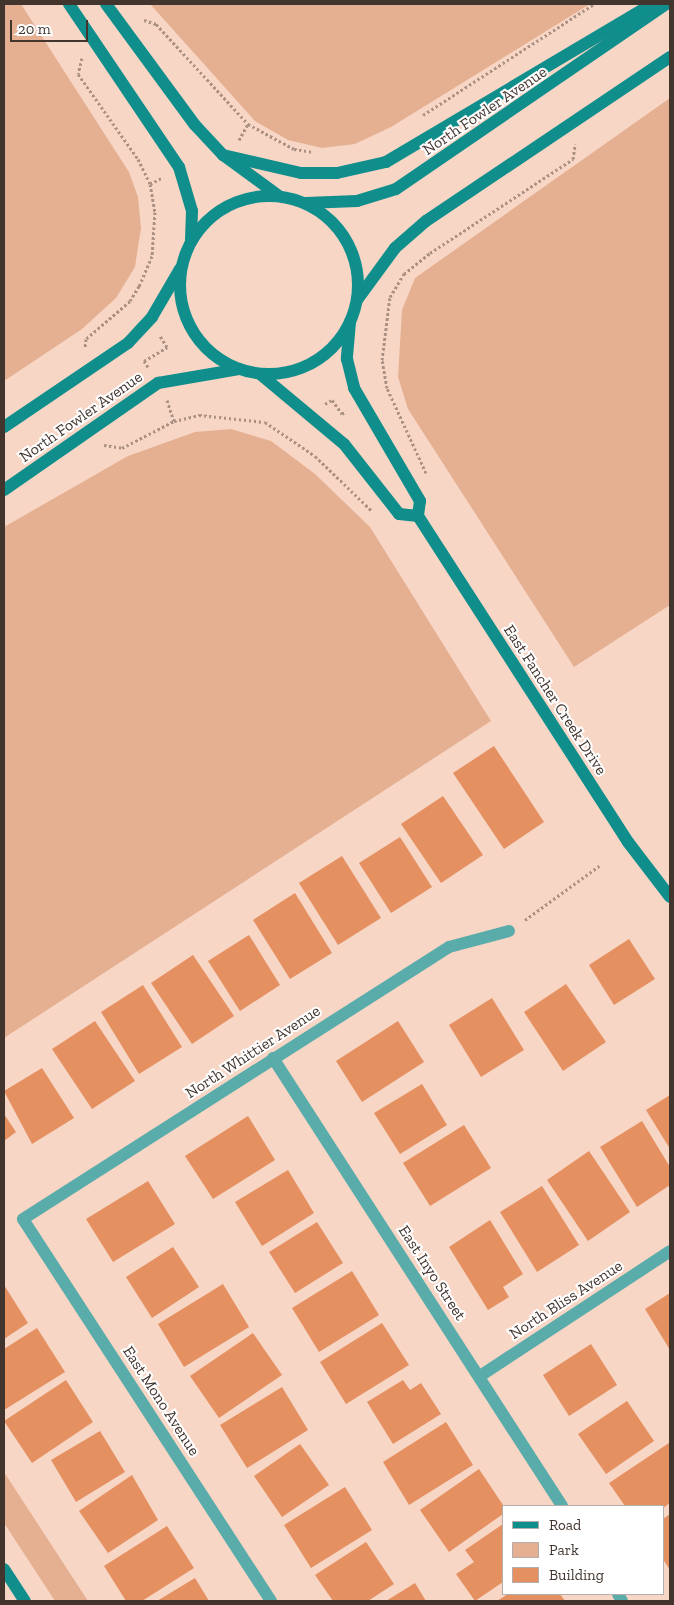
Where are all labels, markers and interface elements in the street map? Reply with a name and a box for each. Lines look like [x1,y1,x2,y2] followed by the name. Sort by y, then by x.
[12,10,90,42] scale bar
[18,20,51,38] text: 20 m
[419,62,551,160] street label: North Fowler Avenue
[16,367,146,467] street label: North Fowler Avenue
[499,621,611,779] street label: East Fancher Creek Drive
[181,1001,325,1103] street label: North Whittier Avenue
[394,1222,470,1324] street label: East Inyo Street
[506,1256,626,1344] street label: North Bliss Avenue
[118,1342,204,1460] street label: East Mono Avenue
[502,1505,664,1595] legend
[549,1516,581,1534] text: Road
[549,1541,579,1559] text: Park
[549,1566,604,1584] text: Building

